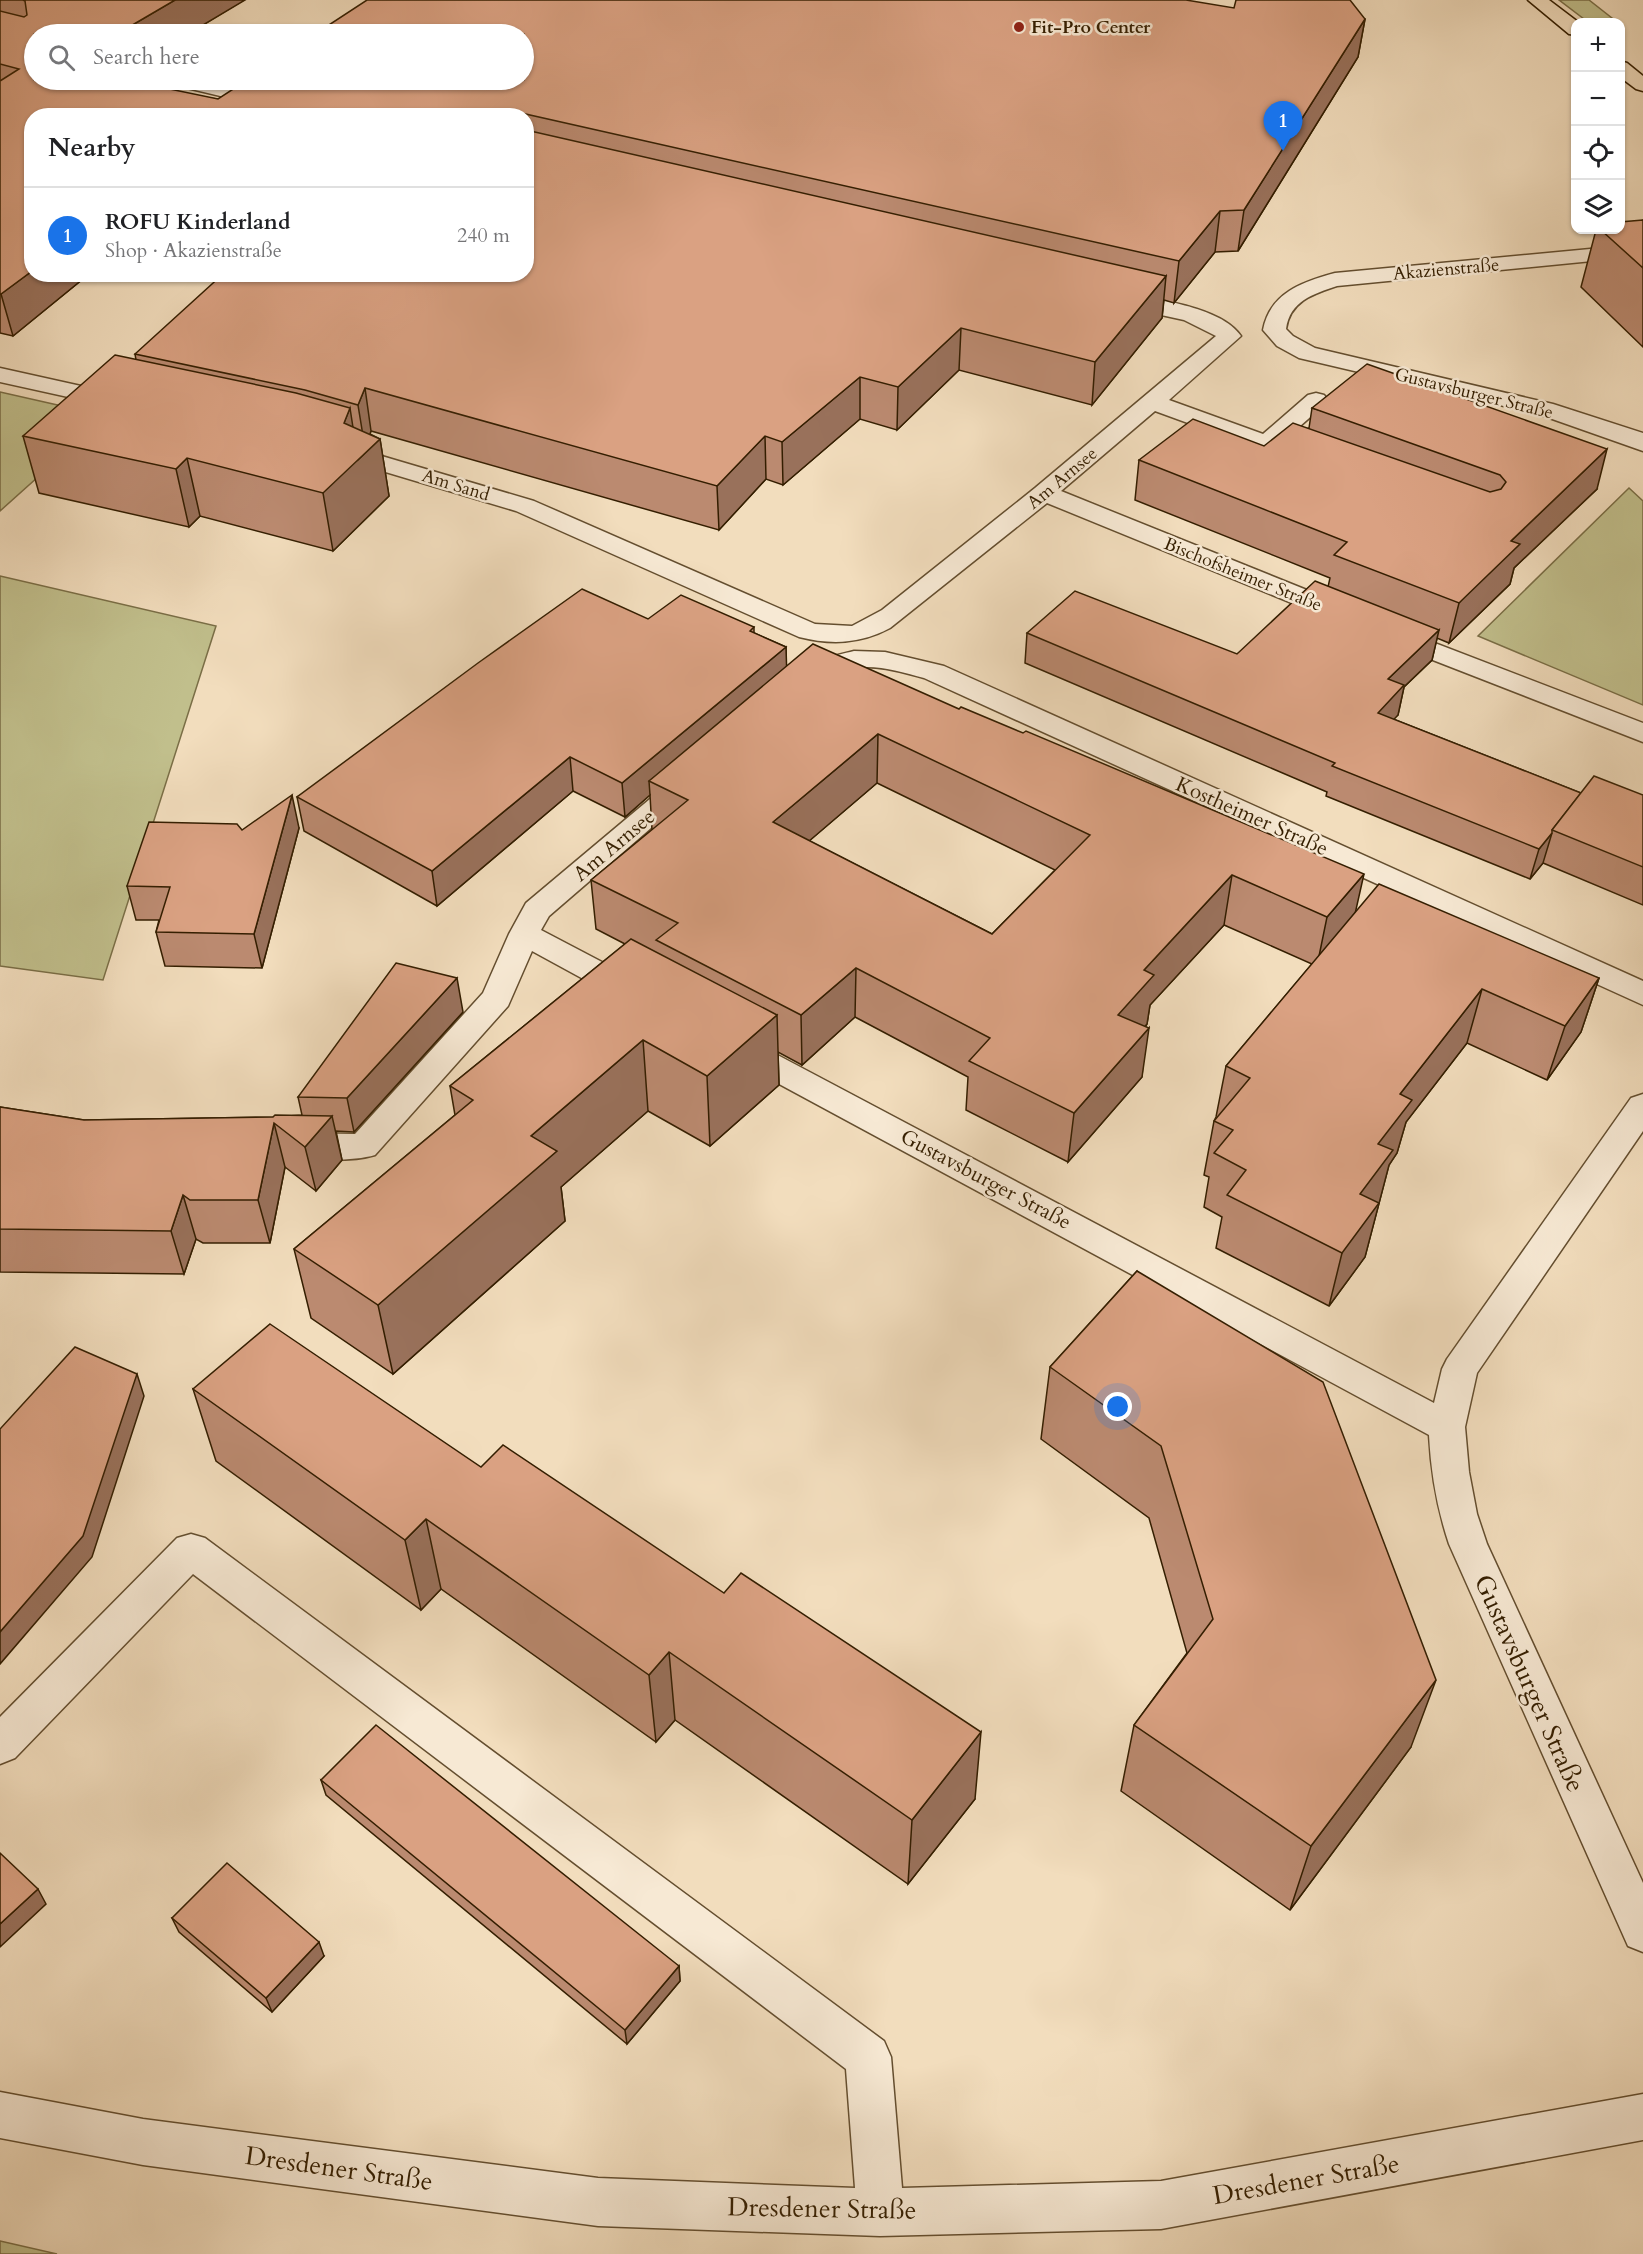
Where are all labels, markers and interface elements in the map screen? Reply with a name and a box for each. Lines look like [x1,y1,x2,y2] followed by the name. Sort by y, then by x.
[1031,15,1151,40] place label: Fit-Pro Center
[1571,18,1625,234] map controls
[1571,18,1625,72] button: +
[1012,20,1026,34] marker: Fit-Pro Center
[24,24,534,90] search box
[45,41,78,74] icon: search
[93,42,200,72] text: Search here
[1571,72,1625,126] button: −
[1264,102,1302,151] pin: 1
[1571,126,1625,180] button: locate
[48,130,136,165] text: Nearby
[1571,180,1625,234] button: layers
[105,207,291,237] text: ROFU Kinderland
[62,222,73,249] text: 1
[457,222,510,249] text: 240 m
[105,237,282,264] text: Shop · Akazienstraße
[1392,252,1500,287] street label: Akazienstraße
[1392,362,1556,425] street label: Gustavsburger Straße
[1022,442,1103,515] street label: Am Arnsee
[419,463,493,508] street label: Am Sand
[1160,531,1326,618] street label: Bischofsheimer Straße
[1171,770,1333,863] street label: Kostheimer Straße
[567,802,662,888] street label: Am Arnsee
[895,1122,1076,1237] street label: Gustavsburger Straße
[1103,1392,1132,1421] your location
[1466,1569,1593,1798] street label: Gustavsburger Straße
[243,2138,435,2199] street label: Dresdener Straße
[1210,2146,1402,2213] street label: Dresdener Straße
[727,2189,917,2228] street label: Dresdener Straße

